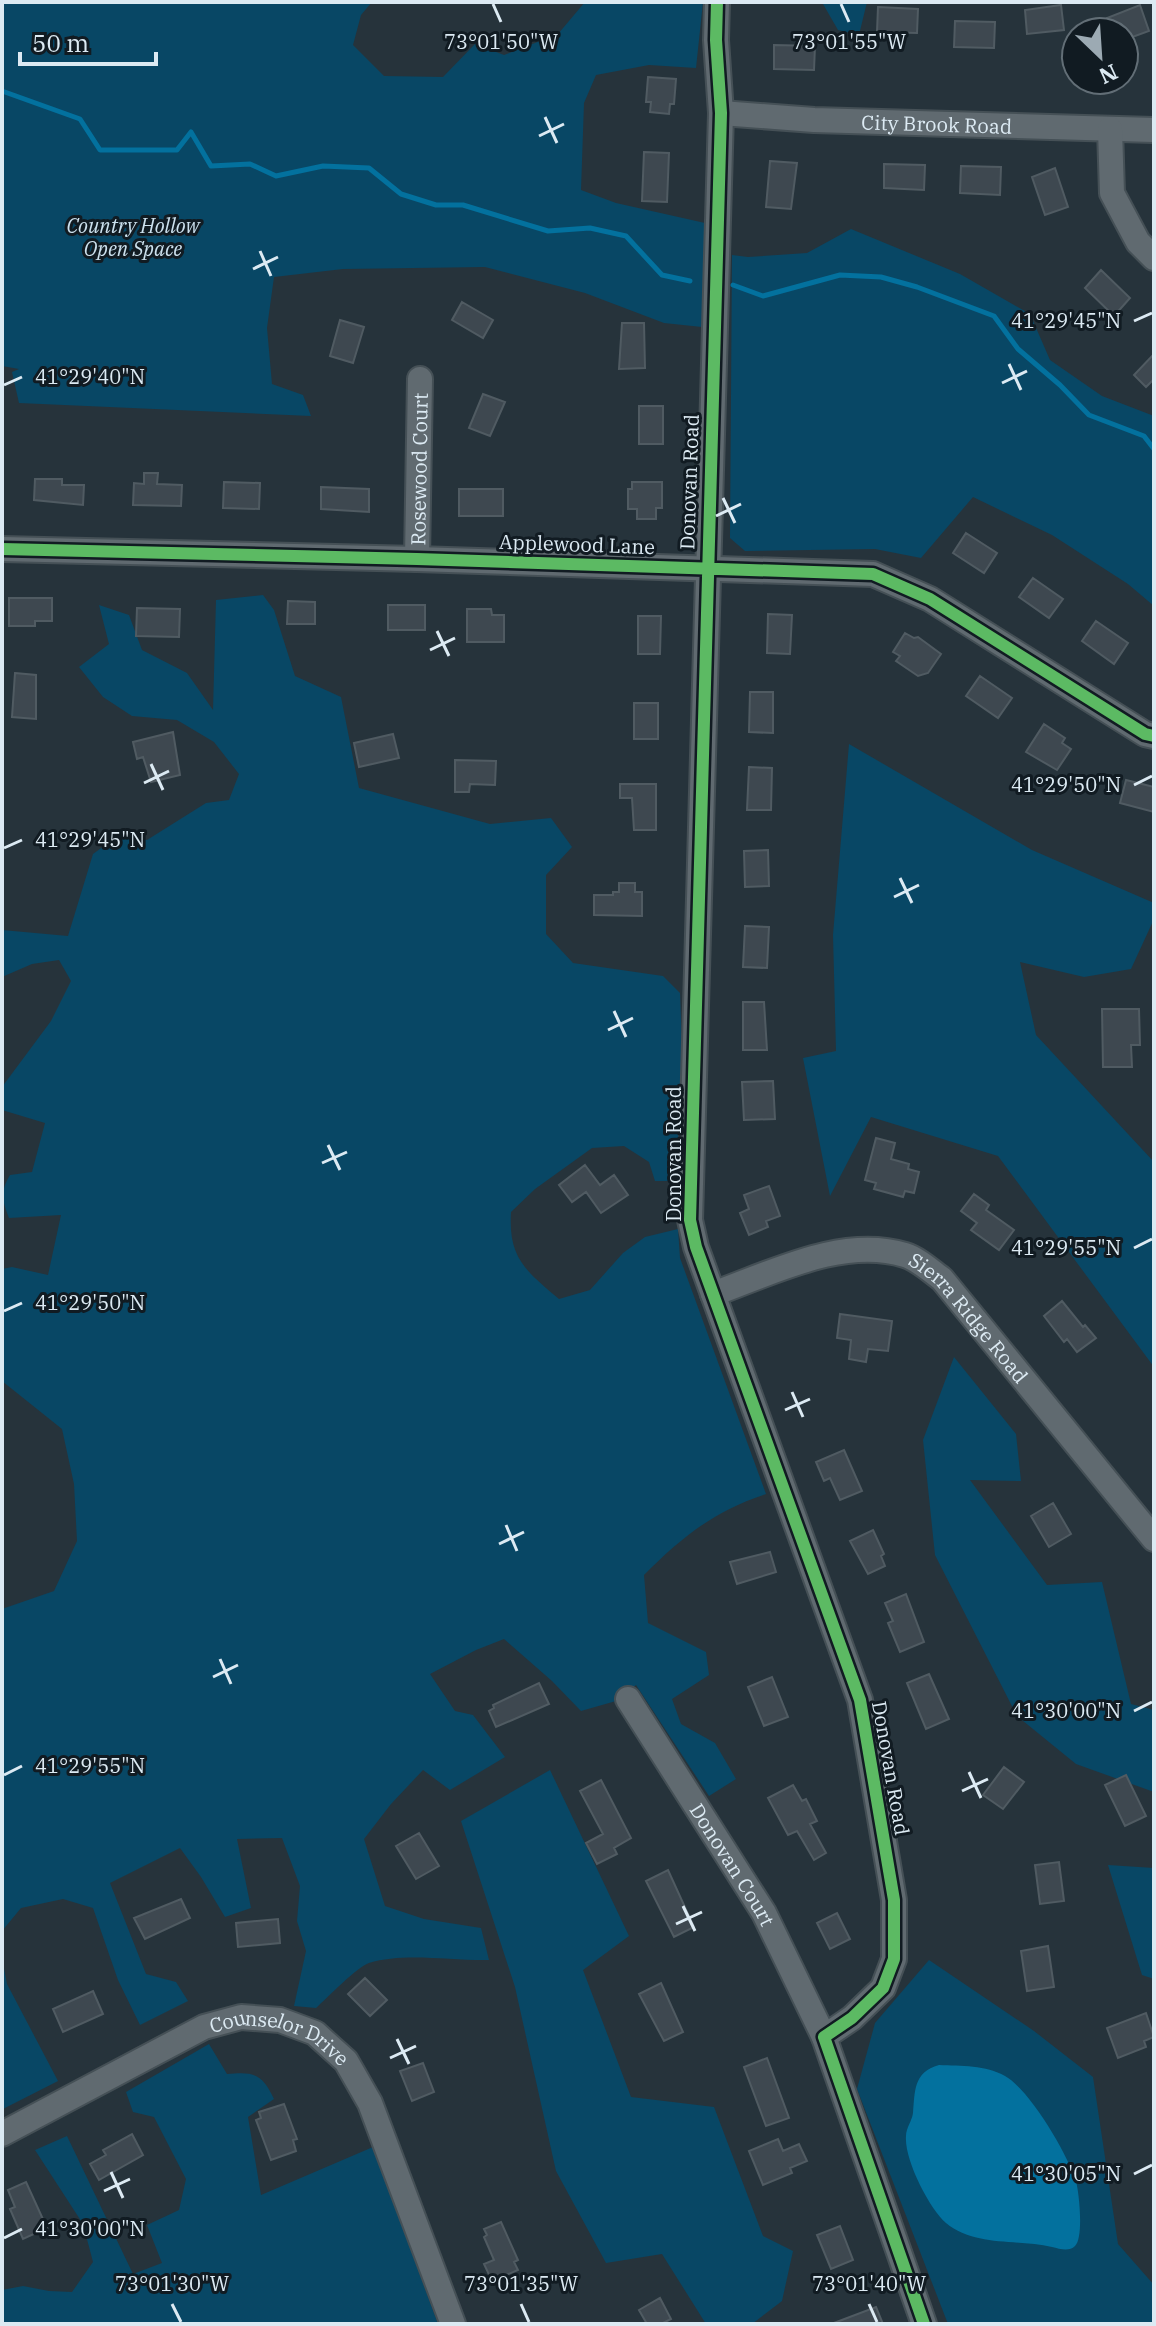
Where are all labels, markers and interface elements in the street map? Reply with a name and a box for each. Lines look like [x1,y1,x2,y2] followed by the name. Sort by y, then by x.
[20,16,156,66] scale bar
[1060,16,1140,96] north arrow
[32,27,89,59] text: 50 m
[444,28,558,55] text: 73°01'50"W
[792,28,906,55] text: 73°01'55"W
[1095,58,1123,91] text: N
[861,108,1012,139] street label: City Brook Road
[66,212,202,262] park label: Country Hollow Open Space
[1011,307,1121,334] text: 41°29'45"N
[35,363,145,390] text: 41°29'40"N
[404,392,433,546] street label: Rosewood Court
[673,414,705,550] street label: Donovan Road
[498,528,656,560] street label: Applewood Lane
[1011,771,1121,798] text: 41°29'50"N
[35,826,145,853] text: 41°29'45"N
[660,1086,687,1222] street label: Donovan Road
[1011,1234,1121,1261] text: 41°29'55"N
[904,1246,1035,1388] street label: Sierra Ridge Road
[35,1289,145,1316] text: 41°29'50"N
[1011,1697,1121,1724] text: 41°30'00"N
[866,1699,916,1837] street label: Donovan Road
[35,1752,145,1779] text: 41°29'55"N
[684,1798,782,1930] street label: Donovan Court
[206,2003,355,2071] street label: Counselor Drive
[1011,2160,1121,2187] text: 41°30'05"N
[35,2215,145,2242] text: 41°30'00"N
[115,2270,229,2297] text: 73°01'30"W
[464,2270,578,2297] text: 73°01'35"W
[812,2270,926,2297] text: 73°01'40"W

